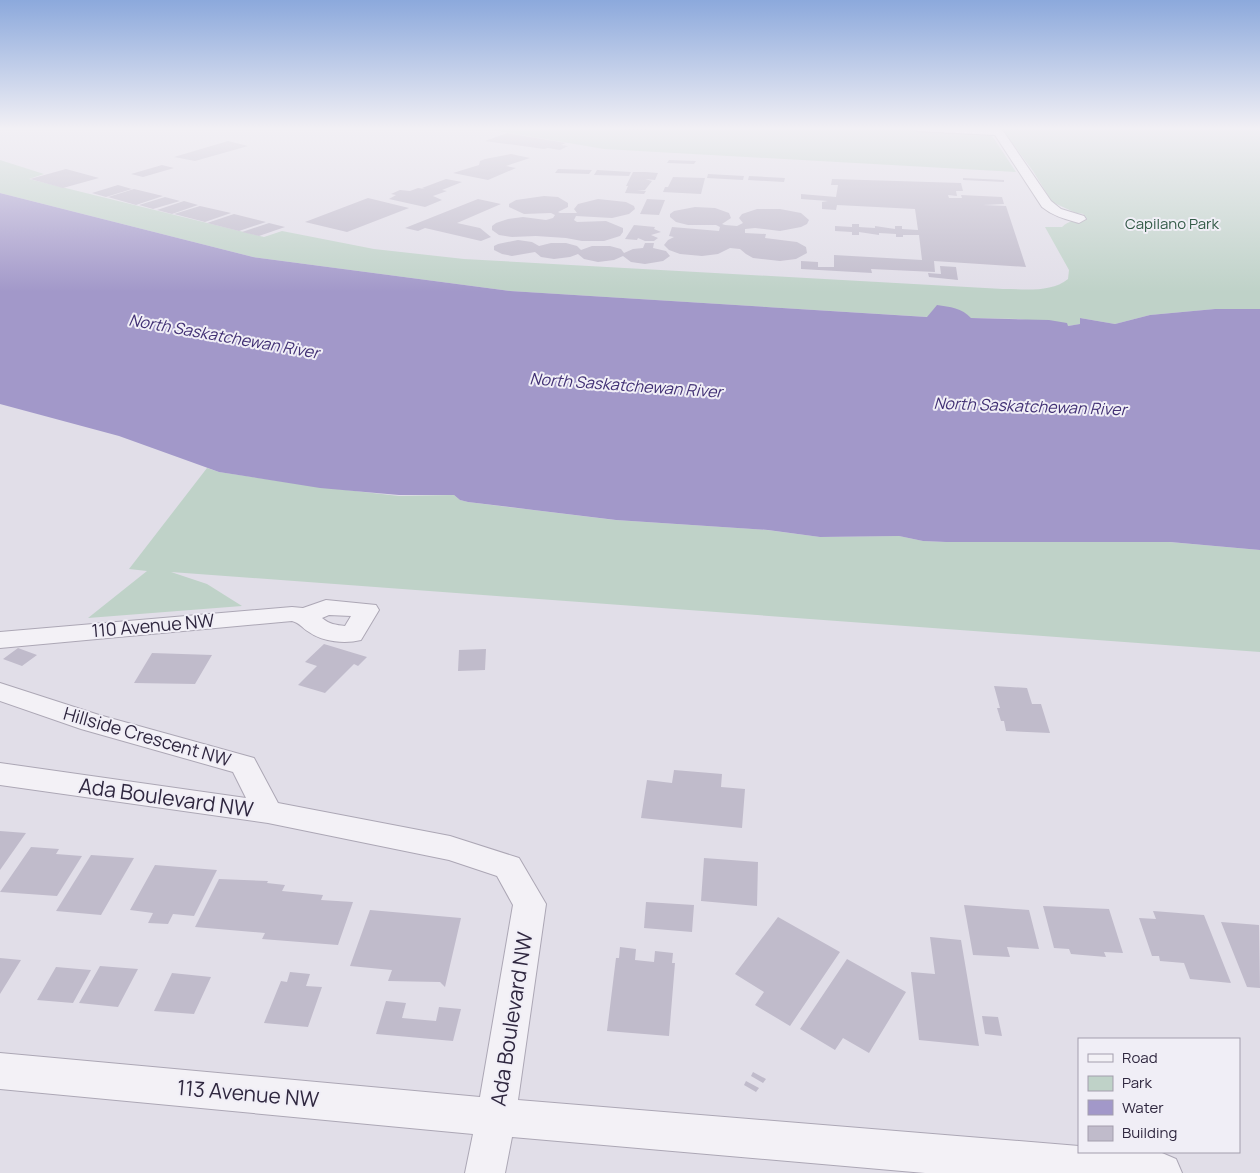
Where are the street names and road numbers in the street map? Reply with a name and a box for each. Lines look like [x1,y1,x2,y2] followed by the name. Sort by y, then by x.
[91,608,215,642] street label: 110 Avenue NW
[61,701,234,771] street label: Hillside Crescent NW
[77,771,256,823] street label: Ada Boulevard NW
[483,929,539,1108] street label: Ada Boulevard NW
[176,1073,321,1113] street label: 113 Avenue NW

